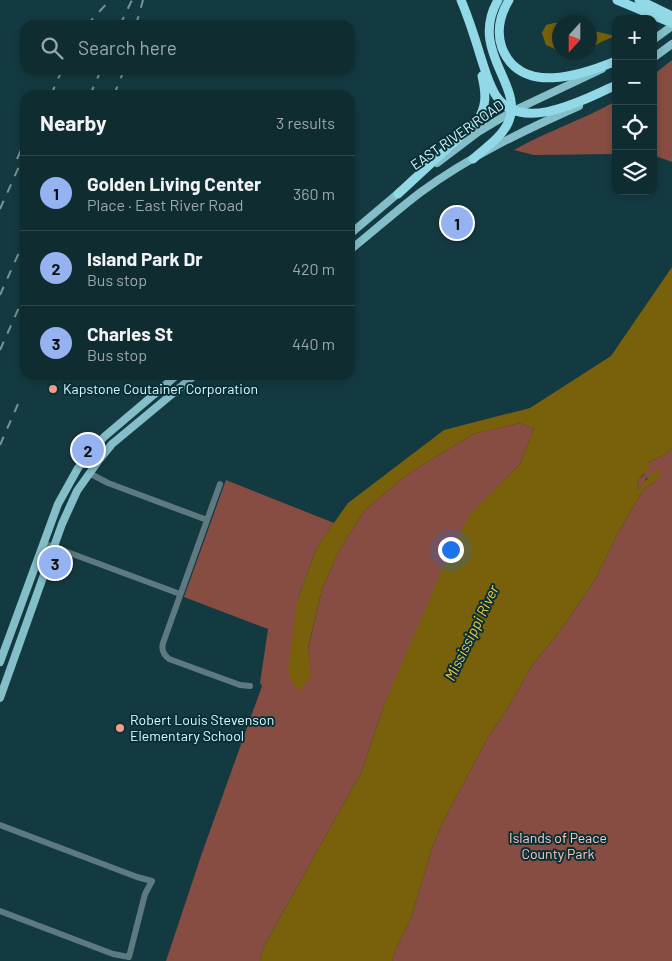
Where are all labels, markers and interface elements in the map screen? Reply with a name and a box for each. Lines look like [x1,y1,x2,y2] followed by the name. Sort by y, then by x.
[552,15,597,60] north arrow
[612,15,657,195] map controls
[612,15,657,60] button: +
[20,20,355,75] search box
[38,34,66,62] icon: search
[78,36,177,59] text: Search here
[612,60,657,105] button: −
[407,96,506,173] street label: EAST RIVER ROAD
[612,105,657,150] button: locate
[40,110,106,135] text: Nearby
[276,113,335,132] text: 3 results
[612,150,657,195] button: layers
[87,172,261,195] text: Golden Living Center
[53,184,59,203] text: 1
[293,184,335,203] text: 360 m
[87,195,244,214] text: Place · East River Road
[441,204,473,242] pin: 1
[87,247,203,270] text: Island Park Dr
[52,259,60,278] text: 2
[292,259,335,278] text: 420 m
[87,270,147,289] text: Bus stop
[87,322,173,345] text: Charles St
[52,334,60,353] text: 3
[292,334,335,353] text: 440 m
[87,345,147,364] text: Bus stop
[63,380,258,397] place label: Kapstone Coutainer Corporation
[47,383,59,395] marker: Kapstone Coutainer Corporation
[72,431,104,469] pin: 2
[438,537,464,563] your location
[39,544,71,582] pin: 3
[440,581,502,683] water label: Mississippi River
[130,711,274,744] place label: Robert Louis Stevenson Elementary School
[114,722,126,734] marker: Robert Louis Stevenson Elementary School
[509,829,607,862] park label: Islands of Peace County Park

